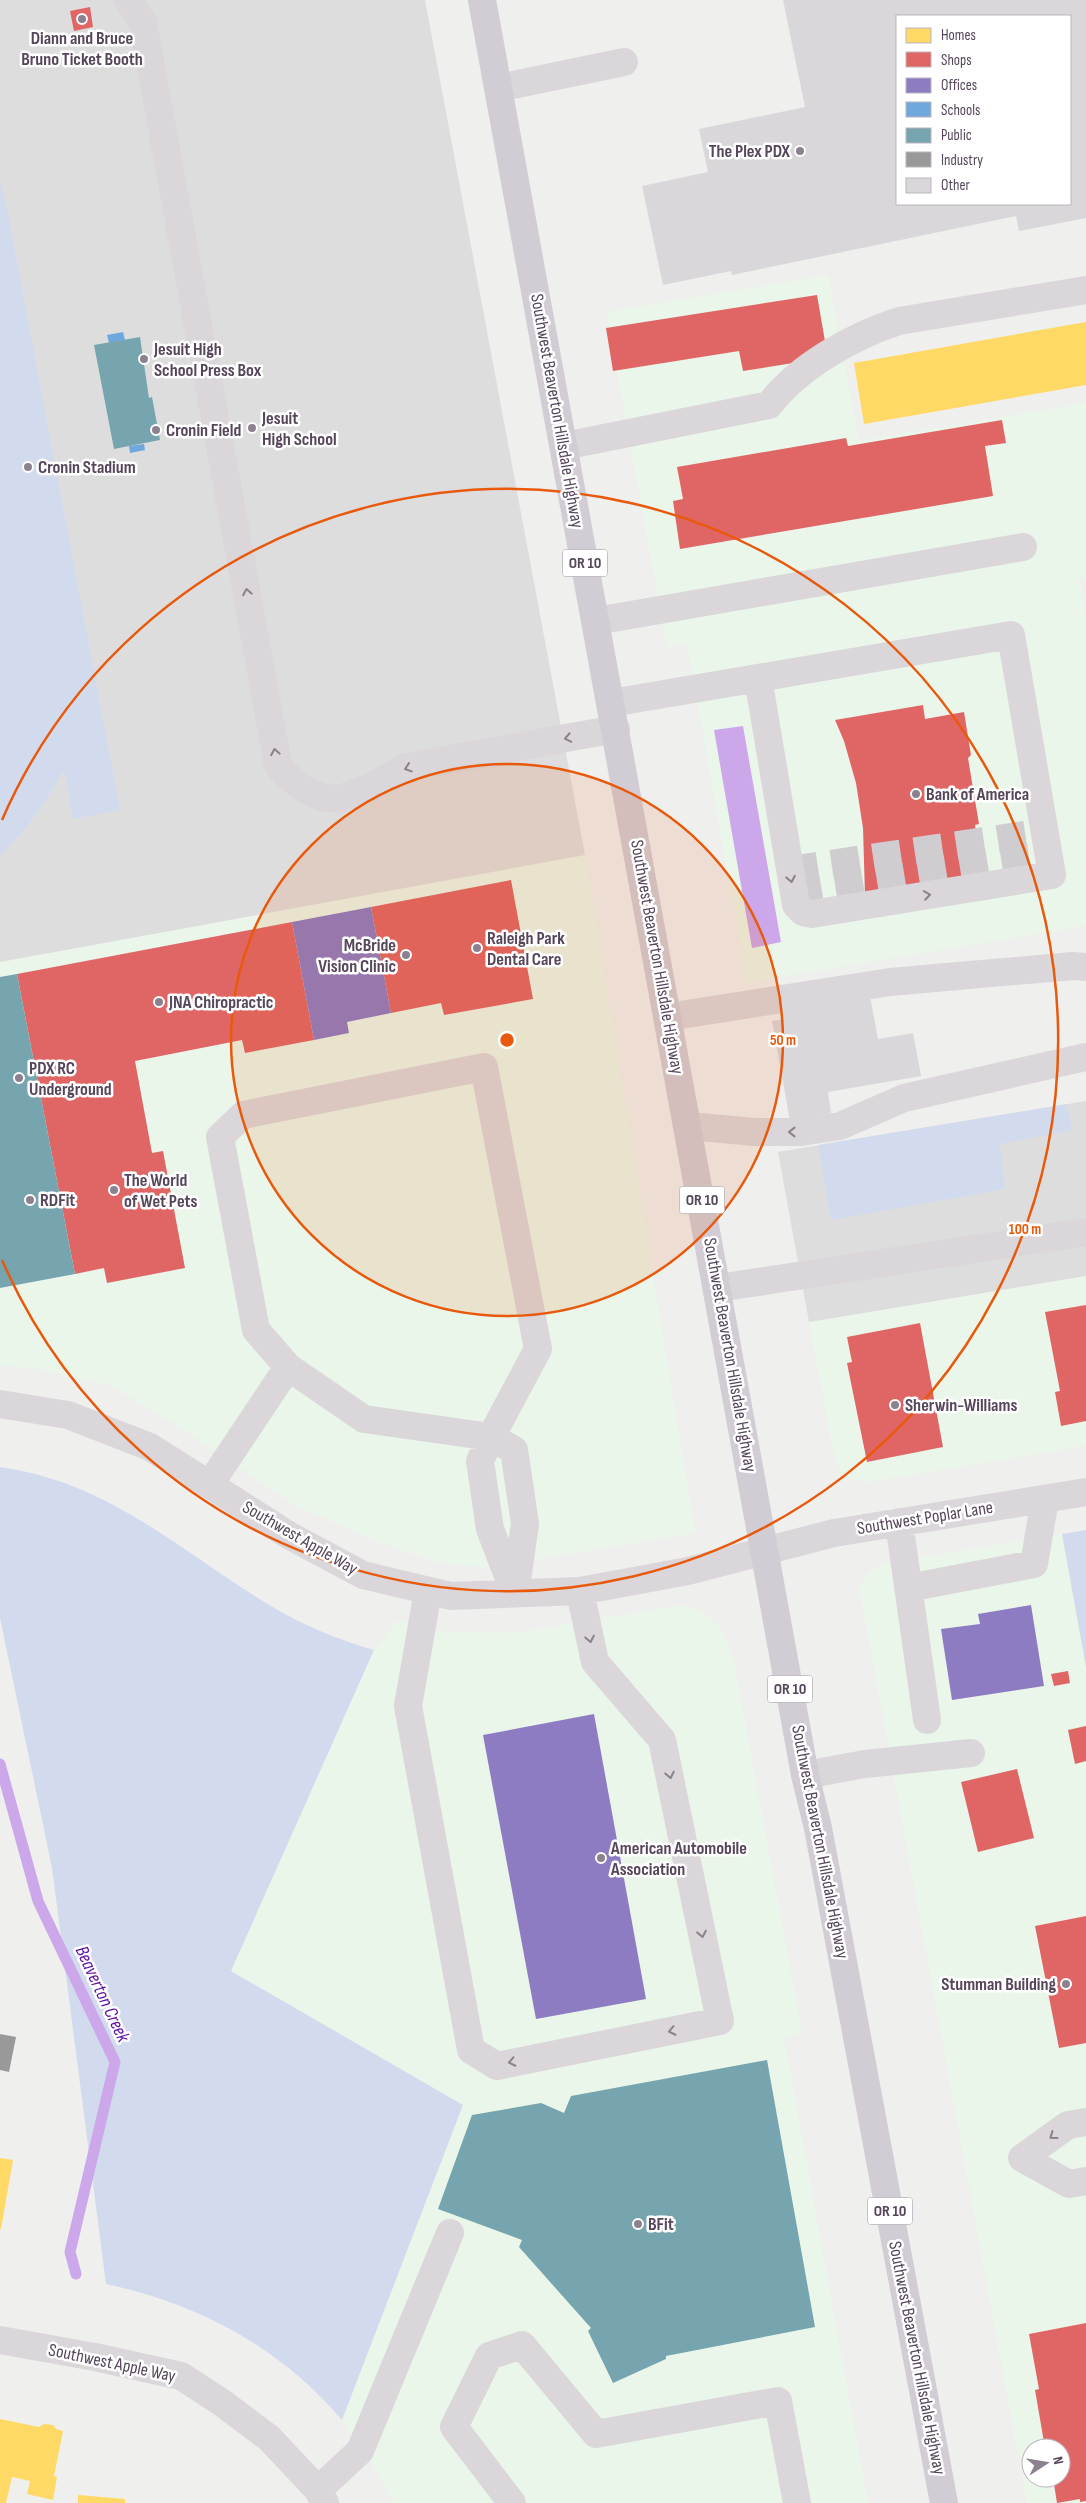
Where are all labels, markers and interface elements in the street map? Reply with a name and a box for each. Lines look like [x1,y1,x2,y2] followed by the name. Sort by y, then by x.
[76,13,88,25] marker: Diann and Bruce Bruno Ticket Booth
[896,15,1071,205] legend
[941,26,976,45] text: Homes
[21,28,143,70] place label: Diann and Bruce Bruno Ticket Booth
[941,51,972,70] text: Shops
[941,76,977,95] text: Offices
[941,101,980,120] text: Schools
[941,126,972,145] text: Public
[709,141,791,162] place label: The Plex PDX
[794,145,806,157] marker: The Plex PDX
[941,151,983,170] text: Industry
[941,176,970,195] text: Other
[526,292,588,530] street label: Southwest Beaverton Hillsdale Highway
[153,339,262,381] place label: Jesuit High School Press Box
[138,353,150,365] marker: Jesuit High School Press Box
[261,408,337,450] place label: Jesuit High School
[166,420,241,441] place label: Cronin Field
[246,422,258,434] marker: Jesuit High School
[150,424,162,436] marker: Cronin Field
[38,457,136,478] place label: Cronin Stadium
[22,461,34,473] marker: Cronin Stadium
[562,550,608,576] road number: OR 10
[242,587,252,596] one-way arrow
[563,732,572,743] one-way arrow
[271,747,281,756] one-way arrow
[405,762,413,772] one-way arrow
[926,784,1029,805] place label: Bank of America
[910,788,922,800] marker: Bank of America
[626,838,688,1076] street label: Southwest Beaverton Hillsdale Highway
[786,875,796,883] one-way arrow
[923,890,932,900] one-way arrow
[487,928,565,970] place label: Raleigh Park Dental Care
[318,935,396,977] place label: McBride Vision Clinic
[471,942,483,954] marker: Raleigh Park Dental Care
[400,949,412,961] marker: McBride Vision Clinic
[168,992,273,1013] place label: JNA Chiropractic
[153,996,165,1008] marker: JNA Chiropractic
[498,1031,516,1049] centre of rings
[770,1031,796,1050] text: 50 m
[29,1058,112,1100] place label: PDX RC Underground
[13,1072,25,1084] marker: PDX RC Underground
[787,1127,795,1137] one-way arrow
[124,1170,198,1212] place label: The World of Wet Pets
[108,1184,120,1196] marker: The World of Wet Pets
[680,1186,724,1214] road number: OR 10
[40,1190,75,1211] place label: RDFit
[24,1194,36,1206] marker: RDFit
[1009,1220,1041,1239] text: 100 m
[699,1236,761,1474] street label: Southwest Beaverton Hillsdale Highway
[905,1395,1017,1416] place label: Sherwin-Williams
[889,1399,901,1411] marker: Sherwin-Williams
[239,1497,361,1579] street label: Southwest Apple Way
[856,1497,994,1539] street label: Southwest Poplar Lane
[584,1634,595,1643] one-way arrow
[768,1676,812,1702] road number: OR 10
[787,1723,853,1961] street label: Southwest Beaverton Hillsdale Highway
[664,1771,674,1779] one-way arrow
[610,1838,747,1880] place label: American Automobile Association
[595,1852,607,1864] marker: American Automobile Association
[696,1930,707,1939] one-way arrow
[70,1942,135,2047] water label: Beaverton Creek
[941,1974,1056,1995] place label: Stumman Building
[1060,1978,1072,1990] marker: Stumman Building
[667,2025,676,2036] one-way arrow
[508,2057,517,2067] one-way arrow
[1049,2130,1058,2139] one-way arrow
[868,2198,912,2224] road number: OR 10
[648,2214,674,2235] place label: BFit
[632,2218,644,2230] marker: BFit
[884,2239,950,2477] street label: Southwest Beaverton Hillsdale Highway
[47,2339,177,2387] street label: Southwest Apple Way
[1021,2438,1071,2488] north arrow
[1049,2455,1067,2466] text: N

